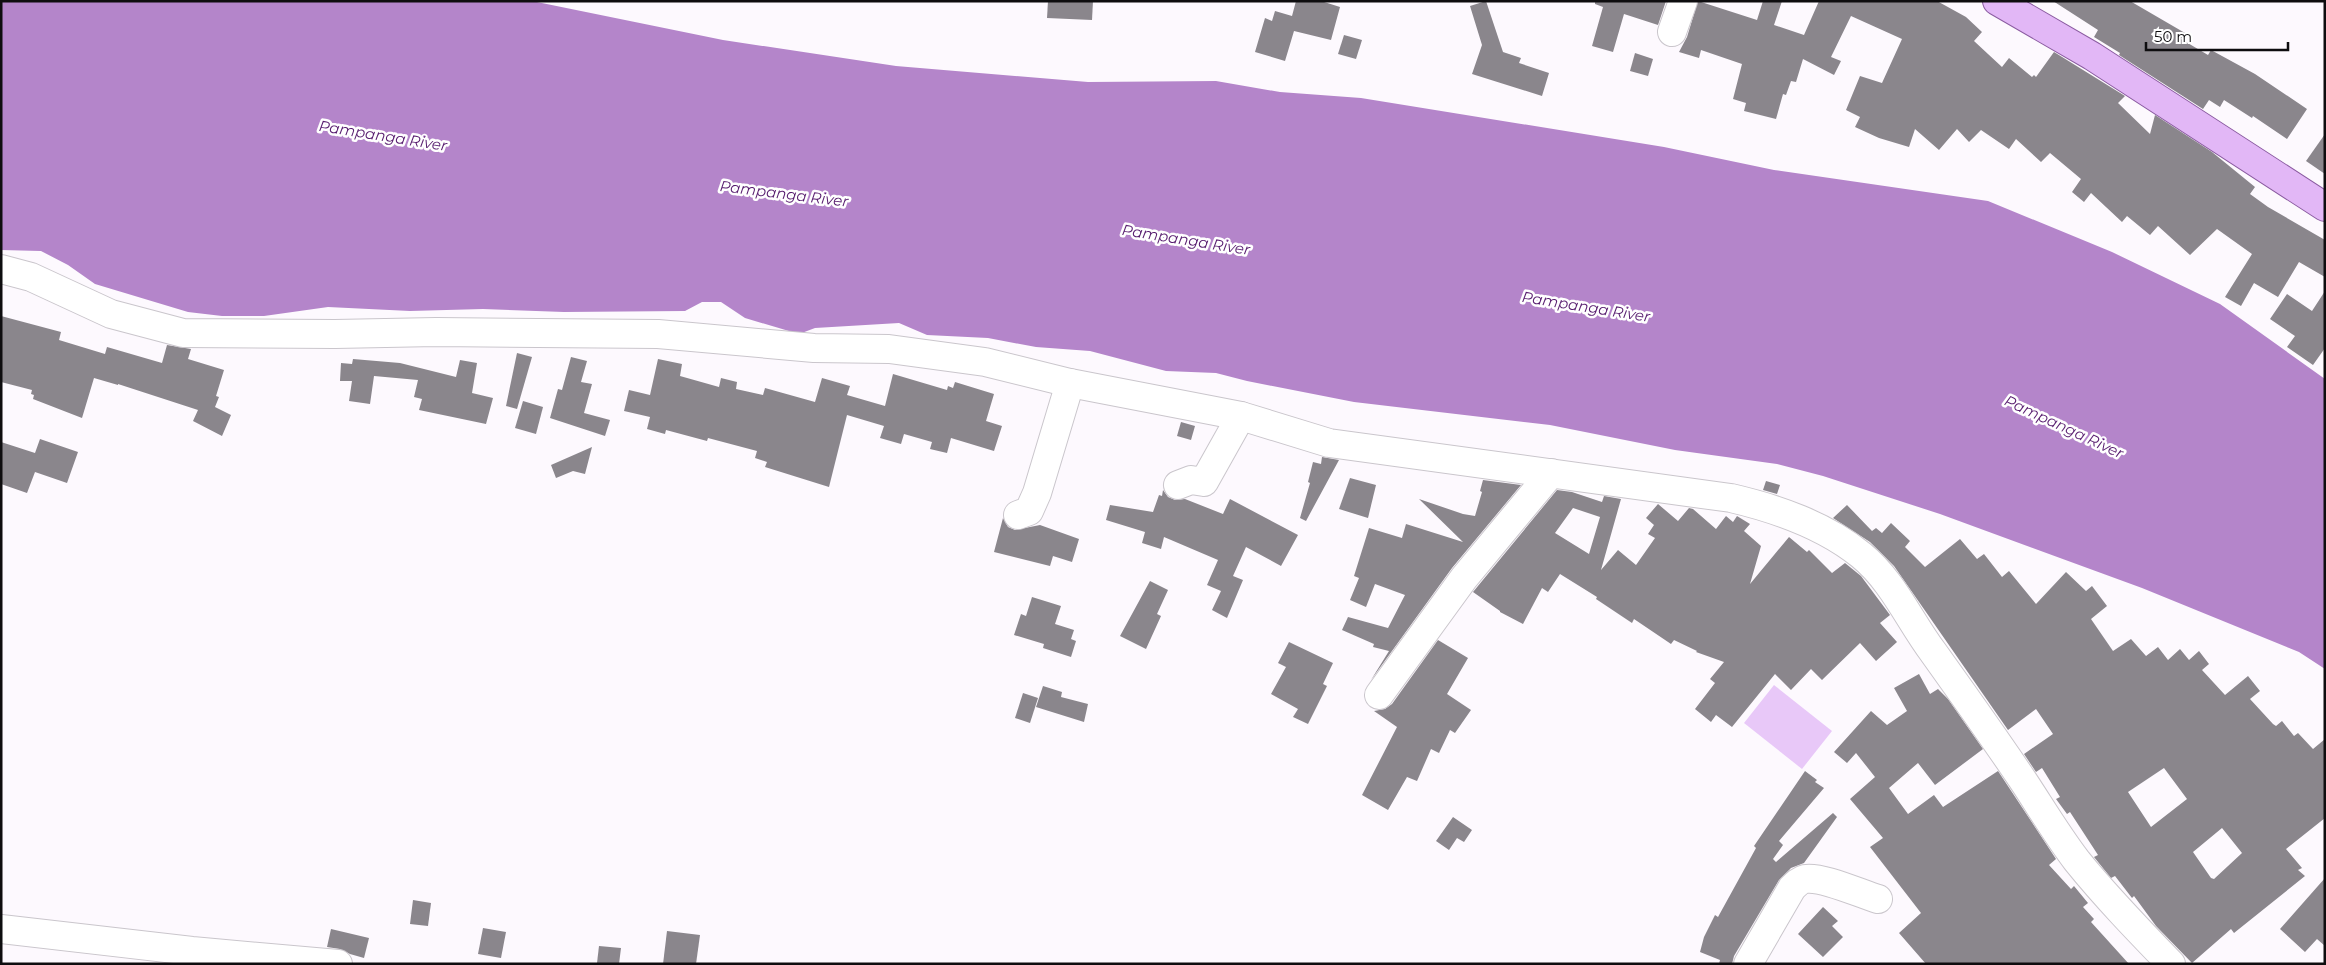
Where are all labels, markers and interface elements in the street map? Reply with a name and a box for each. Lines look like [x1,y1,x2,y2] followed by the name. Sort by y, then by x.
[2146,20,2288,52] scale bar
[2154,27,2192,46] text: 50 m
[318,116,449,155] water label: Pampanga River
[719,176,850,211] water label: Pampanga River
[1121,220,1252,259] water label: Pampanga River
[1521,287,1652,326] water label: Pampanga River
[2002,391,2128,463] water label: Pampanga River

